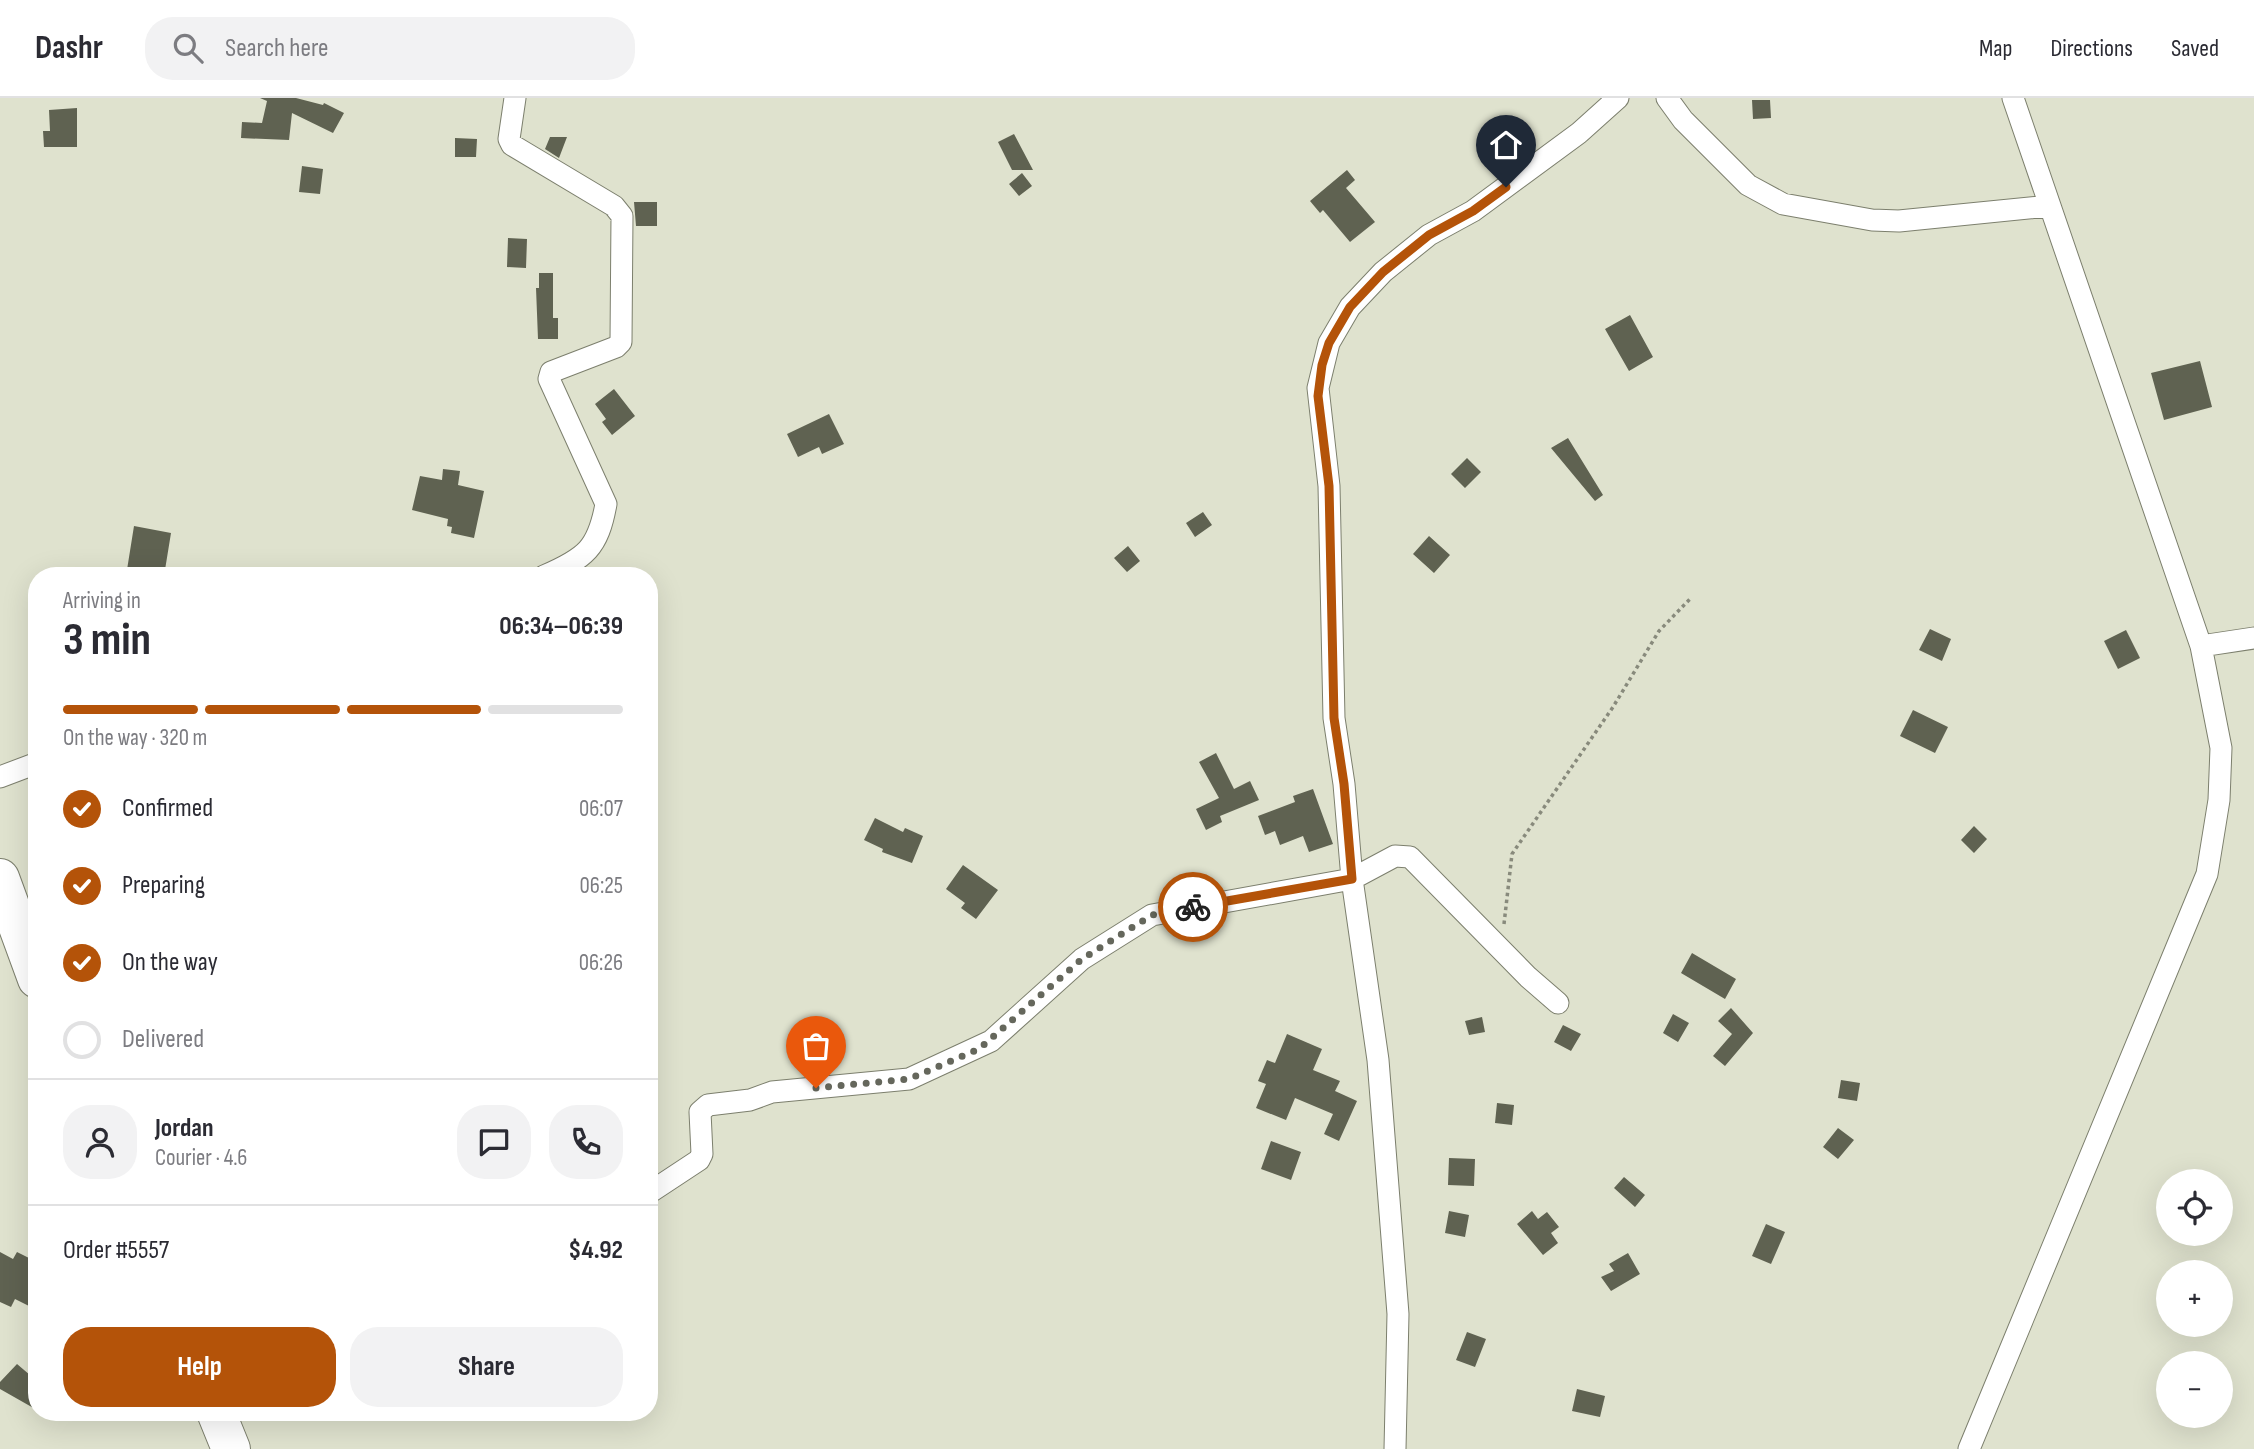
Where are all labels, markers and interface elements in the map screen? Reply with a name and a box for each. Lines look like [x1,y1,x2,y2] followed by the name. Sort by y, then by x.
[145,17,635,80] search box
[35,28,103,68] text: Dashr
[169,29,207,67] icon: search
[225,33,328,64] text: Search here
[1979,34,2012,63] text: Map
[2050,34,2133,63] text: Directions
[2171,34,2219,63] text: Saved
[1476,115,1536,187] pin
[1487,126,1525,164] icon: home
[63,587,141,615] text: Arriving in
[499,611,623,642] text: 06:34–06:39
[63,613,151,668] text: 3 min
[63,724,207,752] text: On the way · 320 m
[63,790,101,828] icon: check
[122,793,213,824] text: Confirmed
[579,795,623,823] text: 06:07
[63,867,101,905] icon: check
[122,870,205,901] text: Preparing
[580,872,623,900] text: 06:25
[1158,872,1228,942] courier
[1174,888,1212,926] icon: bike
[63,944,101,982] icon: check
[122,947,218,978] text: On the way
[579,949,623,977] text: 06:26
[786,1016,846,1088] pin
[122,1024,204,1055] text: Delivered
[797,1027,835,1065] icon: bag
[63,1105,137,1179] button: person
[457,1105,531,1179] button: chat
[549,1105,623,1179] button: phone
[155,1113,213,1144] text: Jordan
[155,1144,247,1172] text: Courier · 4.6
[2156,1169,2233,1428] map controls
[2156,1169,2233,1246] button: locate
[63,1235,169,1266] text: Order #5557
[568,1235,623,1266] text: $4.92
[2156,1260,2233,1337] button: +
[63,1327,336,1407] button: Help
[350,1327,623,1407] button: Share
[2156,1351,2233,1428] button: −

